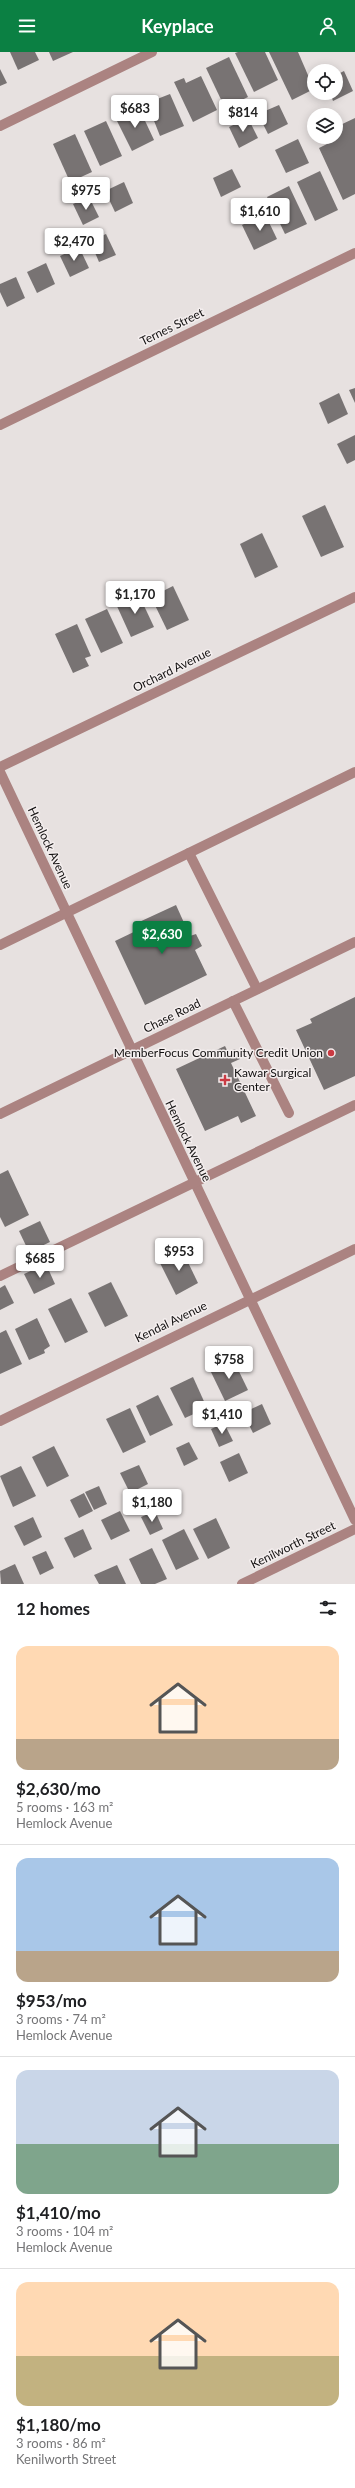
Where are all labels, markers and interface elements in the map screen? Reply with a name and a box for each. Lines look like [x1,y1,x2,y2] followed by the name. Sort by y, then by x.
[16,15,38,37] icon: menu
[141,15,214,37] text: Keyplace
[317,15,339,37] icon: person
[307,64,343,144] map controls
[307,64,343,100] button: locate
[111,95,159,129] pin: $683
[219,99,267,133] pin: $814
[120,100,150,116] text: $683
[228,104,258,120] text: $814
[307,108,343,144] button: layers
[62,177,110,211] pin: $975
[71,182,101,198] text: $975
[227,198,293,232] pin: $1,610
[240,203,280,219] text: $1,610
[41,228,107,262] pin: $2,470
[54,233,94,249] text: $2,470
[137,304,207,348] street label: Ternes Street
[102,581,168,615] pin: $1,170
[115,586,155,602] text: $1,170
[130,644,213,695] street label: Orchard Avenue
[25,804,76,891] street label: Hemlock Avenue
[129,921,195,955] pin: $2,630
[142,926,182,942] text: $2,630
[141,995,203,1036] street label: Chase Road
[114,1045,323,1060] place label: MemberFocus Community Credit Union
[326,1048,336,1058] marker: MemberFocus Community Credit Union
[234,1065,311,1094] place label: Kawar Surgical Center
[219,1074,231,1086] marker: Kawar Surgical Center
[162,1097,215,1184] street label: Hemlock Avenue
[155,1238,203,1272] pin: $953
[164,1243,194,1259] text: $953
[16,1245,64,1279] pin: $685
[25,1250,55,1266] text: $685
[132,1298,209,1345] street label: Kendal Avenue
[205,1346,253,1380] pin: $758
[214,1351,244,1367] text: $758
[189,1401,255,1435] pin: $1,410
[202,1406,242,1422] text: $1,410
[119,1489,185,1523] pin: $1,180
[132,1494,172,1510] text: $1,180
[248,1517,338,1572] street label: Kenilworth Street
[317,1597,339,1619] icon: filters
[16,1598,90,1619] text: 12 homes
[142,1672,214,1744] icon: home
[16,1778,101,1799] text: $2,630/mo
[16,1799,113,1815] text: 5 rooms · 163 m²
[16,1815,112,1831] text: Hemlock Avenue
[142,1884,214,1956] icon: home
[16,1990,87,2011] text: $953/mo
[16,2011,106,2027] text: 3 rooms · 74 m²
[16,2027,112,2043] text: Hemlock Avenue
[142,2096,214,2168] icon: home
[16,2202,101,2223] text: $1,410/mo
[16,2223,113,2239] text: 3 rooms · 104 m²
[16,2239,112,2255] text: Hemlock Avenue
[142,2308,214,2380] icon: home
[16,2414,101,2435] text: $1,180/mo
[16,2435,106,2451] text: 3 rooms · 86 m²
[16,2451,116,2467] text: Kenilworth Street

